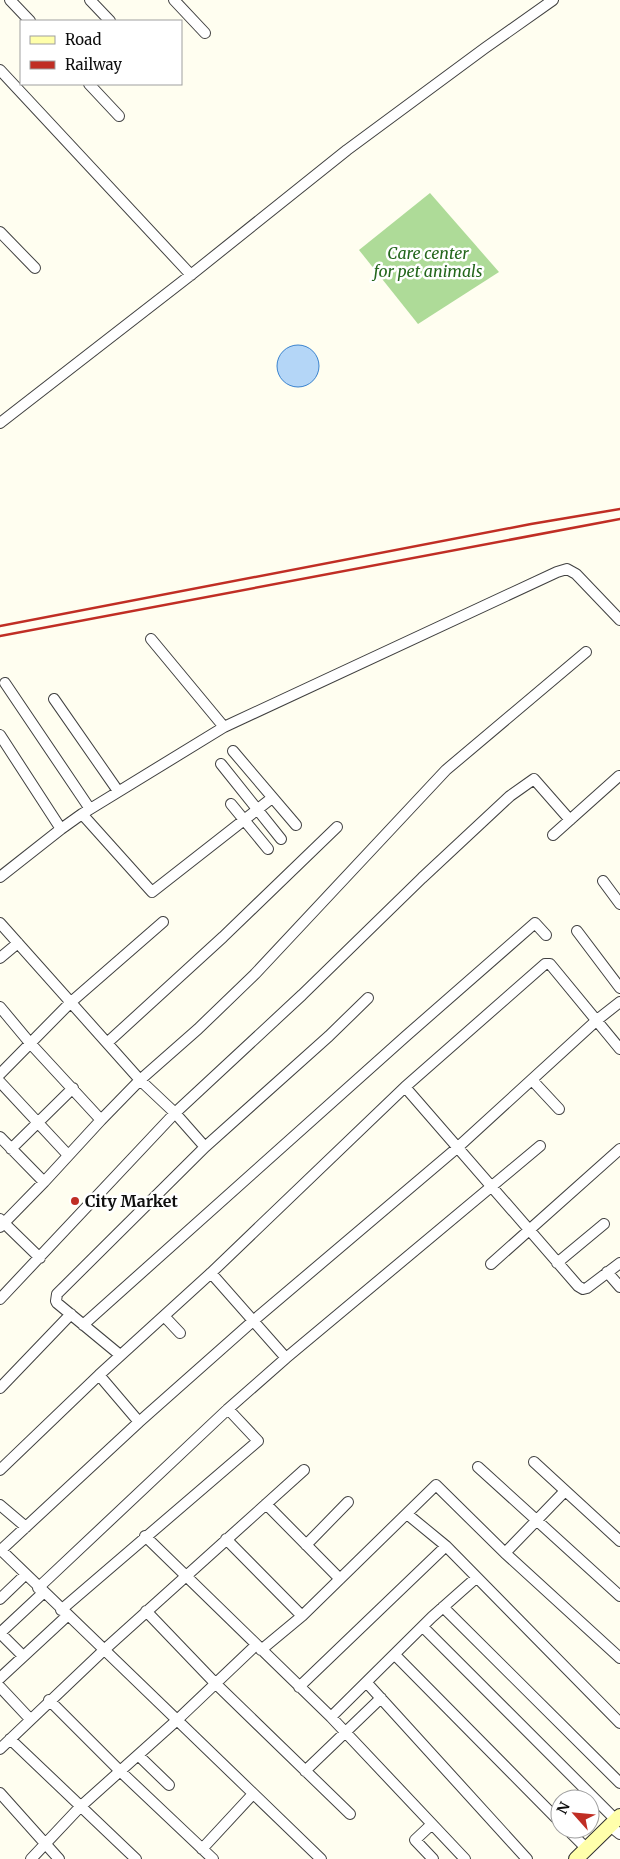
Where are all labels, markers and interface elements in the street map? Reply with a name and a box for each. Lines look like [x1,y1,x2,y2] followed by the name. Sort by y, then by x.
[20,20,182,85] legend
[65,30,101,49] text: Road
[65,55,122,74] text: Railway
[372,243,483,281] park label: Care center for pet animals
[85,1191,178,1211] place label: City Market
[69,1195,81,1207] marker: City Market
[550,1789,600,1839] north arrow
[553,1799,574,1817] text: N

